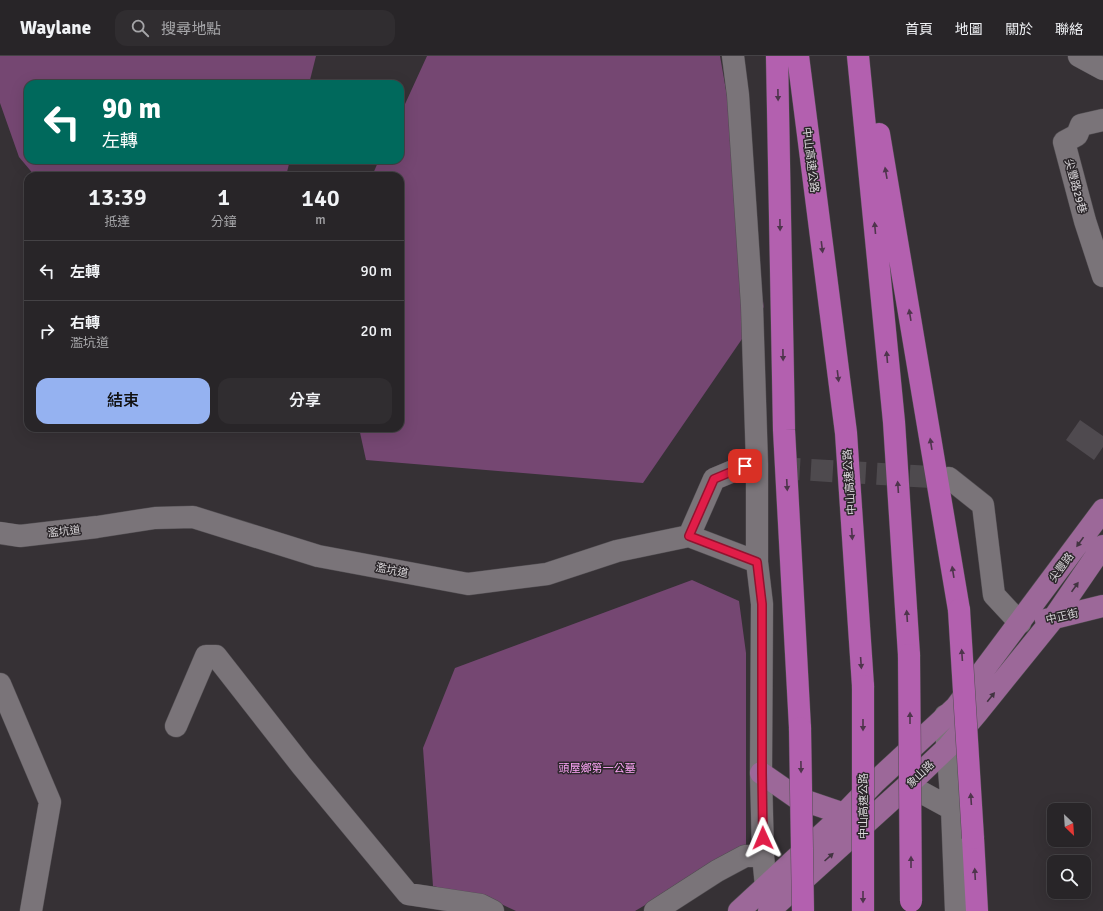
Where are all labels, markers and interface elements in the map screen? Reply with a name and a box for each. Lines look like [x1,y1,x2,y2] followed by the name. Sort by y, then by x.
[115,10,395,46] search box
[20,16,91,40] text: Waylane
[129,17,151,39] icon: search
[161,20,221,38] text: 搜尋地點
[905,21,933,38] text: 首頁
[955,21,983,38] text: 地圖
[1005,21,1033,38] text: 關於
[1055,21,1083,38] text: 聯絡
[774,89,781,101] one-way arrow
[102,92,161,126] text: 90 m
[36,96,88,148] icon: left
[800,127,821,194] street label: 中山高速公路
[102,130,138,152] text: 左轉
[1062,157,1089,215] street label: 尖豐路29巷
[883,167,889,180] one-way arrow
[88,182,147,212] text: 13:39
[217,182,230,212] text: 1
[301,183,340,213] text: 140
[315,212,326,228] text: m
[104,214,130,230] text: 抵達
[211,214,237,230] text: 分鐘
[777,219,783,232] one-way arrow
[872,222,878,234] one-way arrow
[819,241,825,254] one-way arrow
[36,260,58,282] icon: left
[361,262,392,280] text: 90 m
[70,263,100,281] text: 左轉
[907,309,913,322] one-way arrow
[70,314,100,332] text: 右轉
[36,320,58,342] icon: right
[361,322,392,340] text: 20 m
[70,335,109,351] text: 濫坑道
[779,349,786,361] one-way arrow
[884,351,891,363] one-way arrow
[835,370,842,382] one-way arrow
[36,378,210,424] button: 結束
[218,378,392,424] button: 分享
[928,438,934,450] one-way arrow
[728,449,762,483] pin
[841,449,858,515] street label: 中山高速公路
[734,455,756,477] icon: arrive
[784,479,790,492] one-way arrow
[894,481,901,493] one-way arrow
[47,523,81,540] street label: 濫坑道
[849,528,856,540] one-way arrow
[1076,536,1084,547] one-way arrow
[1046,550,1076,584] street label: 尖豐路
[374,561,409,580] street label: 濫坑道
[950,566,956,578] one-way arrow
[1071,582,1079,592] one-way arrow
[1045,606,1080,627] street label: 中正街
[903,610,910,622] one-way arrow
[959,648,965,661] one-way arrow
[858,657,864,670] one-way arrow
[986,691,995,702] one-way arrow
[907,711,913,724] one-way arrow
[860,719,866,732] one-way arrow
[904,758,937,790] street label: 象山路
[798,761,804,774] one-way arrow
[559,762,636,775] park label: 頭屋鄉第一公墓
[857,773,870,839] street label: 中山高速公路
[967,793,974,805] one-way arrow
[1047,803,1091,847] north arrow
[1047,803,1091,899] map controls
[742,817,784,859] position arrow
[824,853,835,862] one-way arrow
[908,855,914,868] one-way arrow
[1047,855,1091,899] button: search
[972,867,978,880] one-way arrow
[860,891,866,904] one-way arrow

